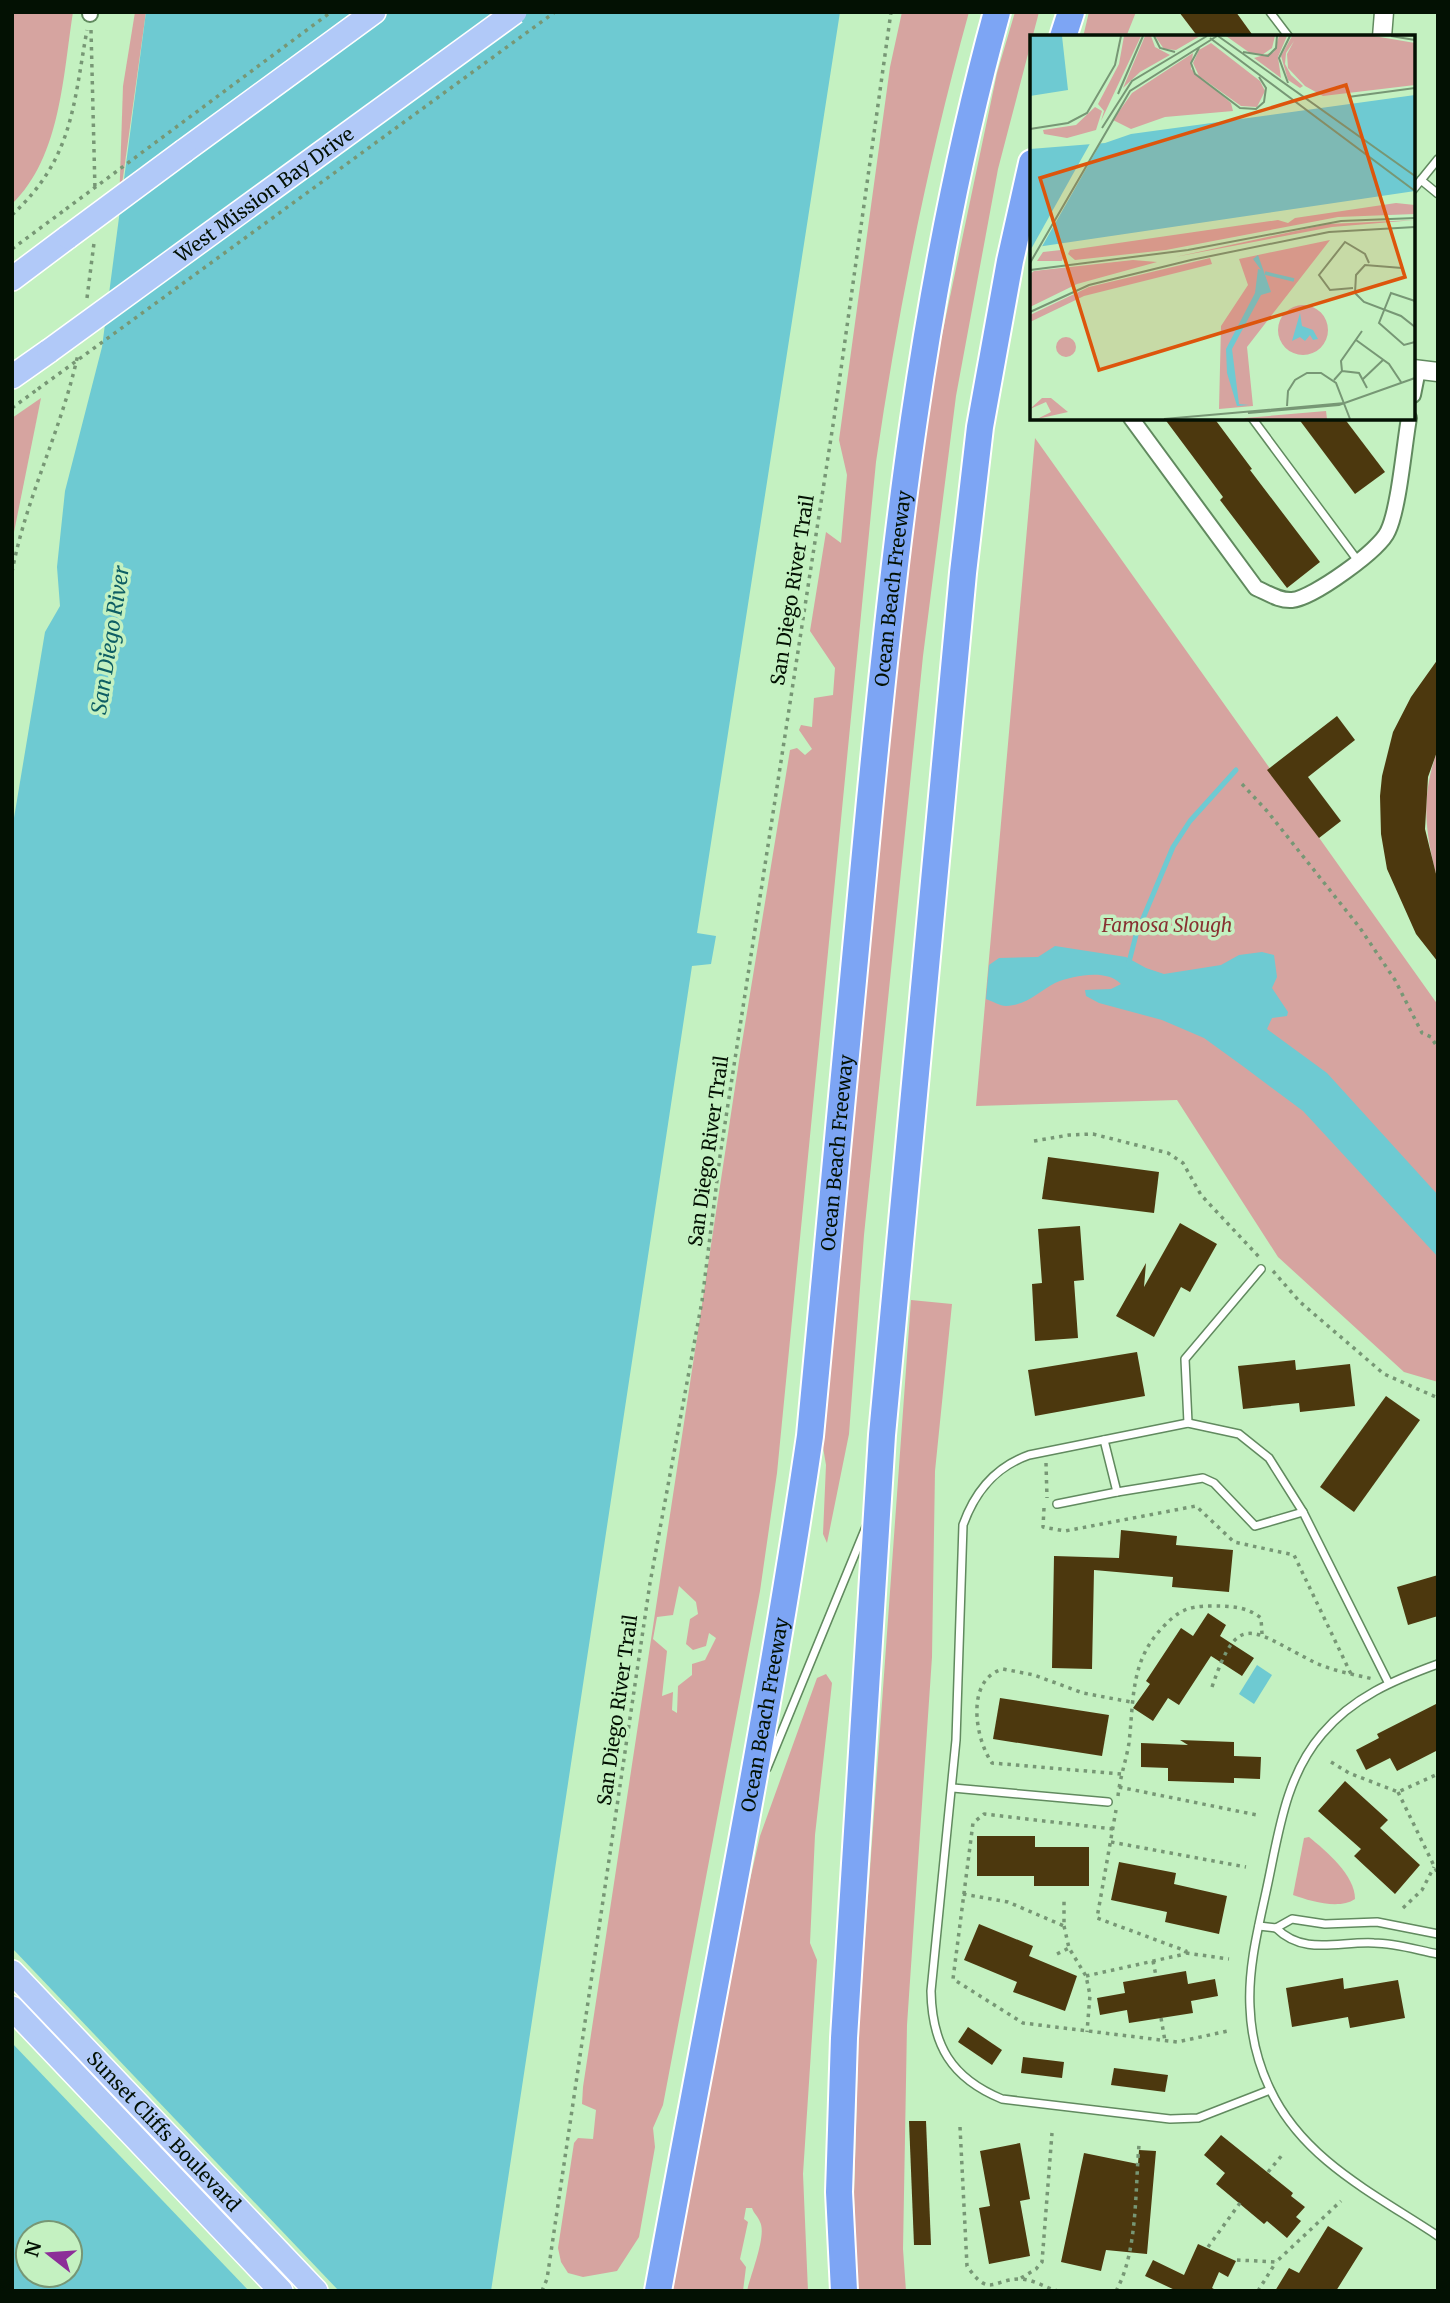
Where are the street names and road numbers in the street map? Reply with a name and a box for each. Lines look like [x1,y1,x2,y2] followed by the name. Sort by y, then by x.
[169,121,358,268] street label: West Mission Bay Drive
[869,489,916,688] street label: Ocean Beach Freeway
[765,493,819,687] street label: San Diego River Trail
[816,1053,858,1252] street label: Ocean Beach Freeway
[683,1054,733,1248] street label: San Diego River Trail
[592,1613,642,1807] street label: San Diego River Trail
[736,1616,793,1814] street label: Ocean Beach Freeway
[82,2046,246,2216] street label: Sunset Cliffs Boulevard

